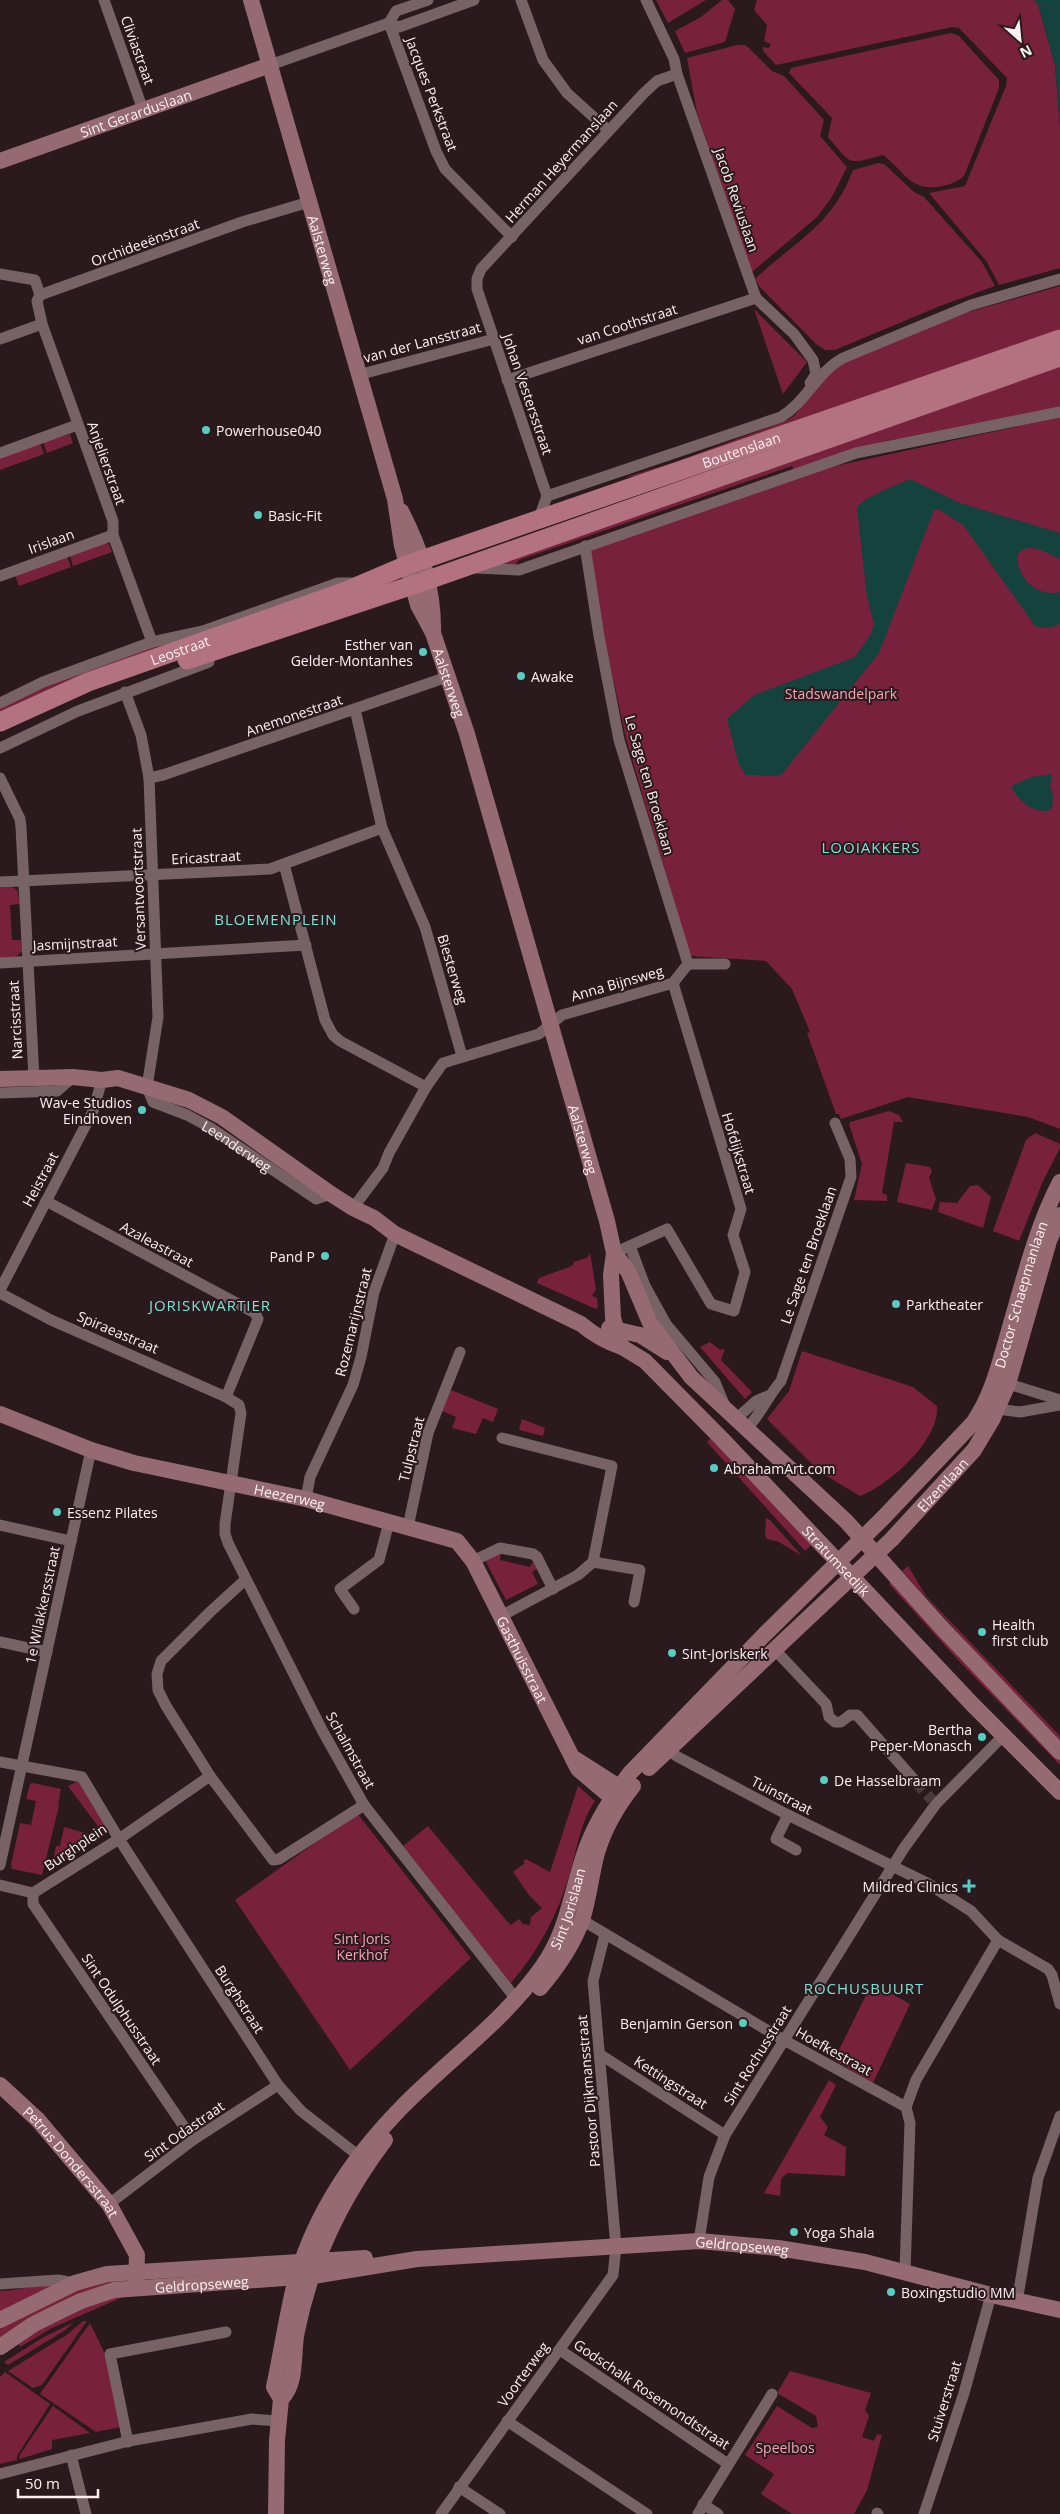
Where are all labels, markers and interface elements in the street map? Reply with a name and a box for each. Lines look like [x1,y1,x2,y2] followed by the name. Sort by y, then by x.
[117,13,159,87] street label: Cliviastraat
[995,15,1045,65] north arrow
[401,32,463,154] street label: Jacques Perkstraat
[1017,41,1036,63] text: N
[77,84,194,141] street label: Sint Gerarduslaan
[501,95,621,227] street label: Herman Heyermanslaan
[710,144,764,255] street label: Jacob Reviuslaan
[304,213,342,287] street label: Aalsterweg
[88,214,202,270] street label: Orchideeënstraat
[575,299,679,349] street label: van Coothstraat
[361,317,483,367] street label: van der Lansstraat
[498,329,558,457] street label: Johan Vestersstraat
[83,419,131,507] street label: Anjelierstraat
[216,421,321,440] place label: Powerhouse040
[200,424,212,436] marker: Powerhouse040
[699,427,783,472] street label: Boutenslaan
[268,506,322,525] place label: Basic-Fit
[252,509,264,521] marker: Basic-Fit
[25,524,77,558] street label: Irislaan
[148,630,212,669] street label: Leostraat
[291,635,413,670] place label: Esther van Gelder-Montanhes
[429,645,470,720] street label: Aalsterweg
[417,646,429,658] marker: Esther van Gelder-Montanhes
[531,667,574,686] place label: Awake
[515,670,527,682] marker: Awake
[785,684,898,703] park label: Stadswandelpark
[243,690,345,740] street label: Anemonestraat
[621,713,679,857] street label: Le Sage ten Broeklaan
[126,827,150,951] street label: Versantvoortstraat
[821,837,921,857] district label: LOOIAKKERS
[171,846,241,868] street label: Ericastraat
[214,909,338,929] district label: BLOEMENPLEIN
[30,931,118,955] street label: Jasmijnstraat
[433,932,473,1007] street label: Biesterweg
[569,961,666,1005] street label: Anna Bijnsweg
[3,980,27,1060] street label: Narcisstraat
[40,1093,132,1128] place label: Wav-e Studios Eindhoven
[564,1102,603,1177] street label: Aalsterweg
[136,1104,148,1116] marker: Wav-e Studios Eindhoven
[718,1110,760,1196] street label: Hofdijkstraat
[199,1116,276,1176] street label: Leenderweg
[18,1148,62,1210] street label: Heistraat
[775,1184,841,1326] street label: Le Sage ten Broeklaan
[117,1217,197,1271] street label: Azaleastraat
[989,1218,1051,1370] street label: Doctor Schaepmanlaan
[270,1247,315,1266] place label: Pand P
[319,1250,331,1262] marker: Pand P
[330,1266,376,1378] street label: Rozemarijnstraat
[147,1295,271,1315] district label: JORISKWARTIER
[906,1295,983,1314] place label: Parktheater
[890,1298,902,1310] marker: Parktheater
[74,1306,162,1358] street label: Spiraeastraat
[394,1415,428,1483] street label: Tulpstraat
[912,1453,972,1516] street label: Elzentlaan
[724,1459,836,1478] place label: AbrahamArt.com
[708,1462,720,1474] marker: AbrahamArt.com
[252,1479,328,1514] street label: Heezerweg
[67,1503,158,1522] place label: Essenz Pilates
[51,1506,63,1518] marker: Essenz Pilates
[799,1521,875,1600] street label: Stratumsedijk
[20,1544,64,1666] street label: 1e Wilakkersstraat
[493,1613,553,1706] street label: Gasthuisstraat
[992,1615,1049,1650] place label: Health first club
[976,1626,988,1638] marker: Health first club
[682,1644,768,1663] place label: Sint-Joriskerk
[666,1647,678,1659] marker: Sint-Joriskerk
[322,1708,380,1792] street label: Schalmstraat
[870,1720,972,1755] place label: Bertha Peper-Monasch
[976,1731,988,1743] marker: Bertha Peper-Monasch
[748,1771,816,1819] street label: Tuinstraat
[834,1771,941,1790] place label: De Hasselbraam
[818,1774,830,1786] marker: De Hasselbraam
[40,1819,110,1875] street label: Burghplein
[545,1866,589,1952] street label: Sint Jorislaan
[863,1877,958,1896] place label: Mildred Clinics
[962,1879,976,1893] marker: Mildred Clinics
[334,1929,391,1964] park label: Sint Joris Kerkhof
[78,1950,166,2068] street label: Sint Odulphusstraat
[211,1961,269,2037] street label: Burghstraat
[804,1978,924,1998] district label: ROCHUSBUURT
[719,2002,795,2108] street label: Sint Rochusstraat
[572,2014,604,2168] street label: Pastoor Dijkmansstraat
[620,2014,733,2033] place label: Benjamin Gerson
[737,2017,749,2029] marker: Benjamin Gerson
[792,2022,876,2080] street label: Hoefkestraat
[631,2051,711,2113] street label: Kettingstraat
[140,2096,228,2166] street label: Sint Odastraat
[19,2102,124,2220] street label: Petrus Dondersstraat
[804,2223,875,2242] place label: Yoga Shala
[788,2226,800,2238] marker: Yoga Shala
[695,2231,791,2259] street label: Geldropseweg
[154,2271,249,2297] street label: Geldropseweg
[901,2283,1015,2302] place label: Boxingstudio MM
[885,2286,897,2298] marker: Boxingstudio MM
[570,2335,734,2453] street label: Godschalk Rosemondtstraat
[493,2337,553,2410] street label: Voorterweg
[923,2358,965,2444] street label: Stuiverstraat
[755,2438,815,2457] park label: Speelbos
[18,2466,98,2498] scale bar
[25,2473,60,2493] text: 50 m

